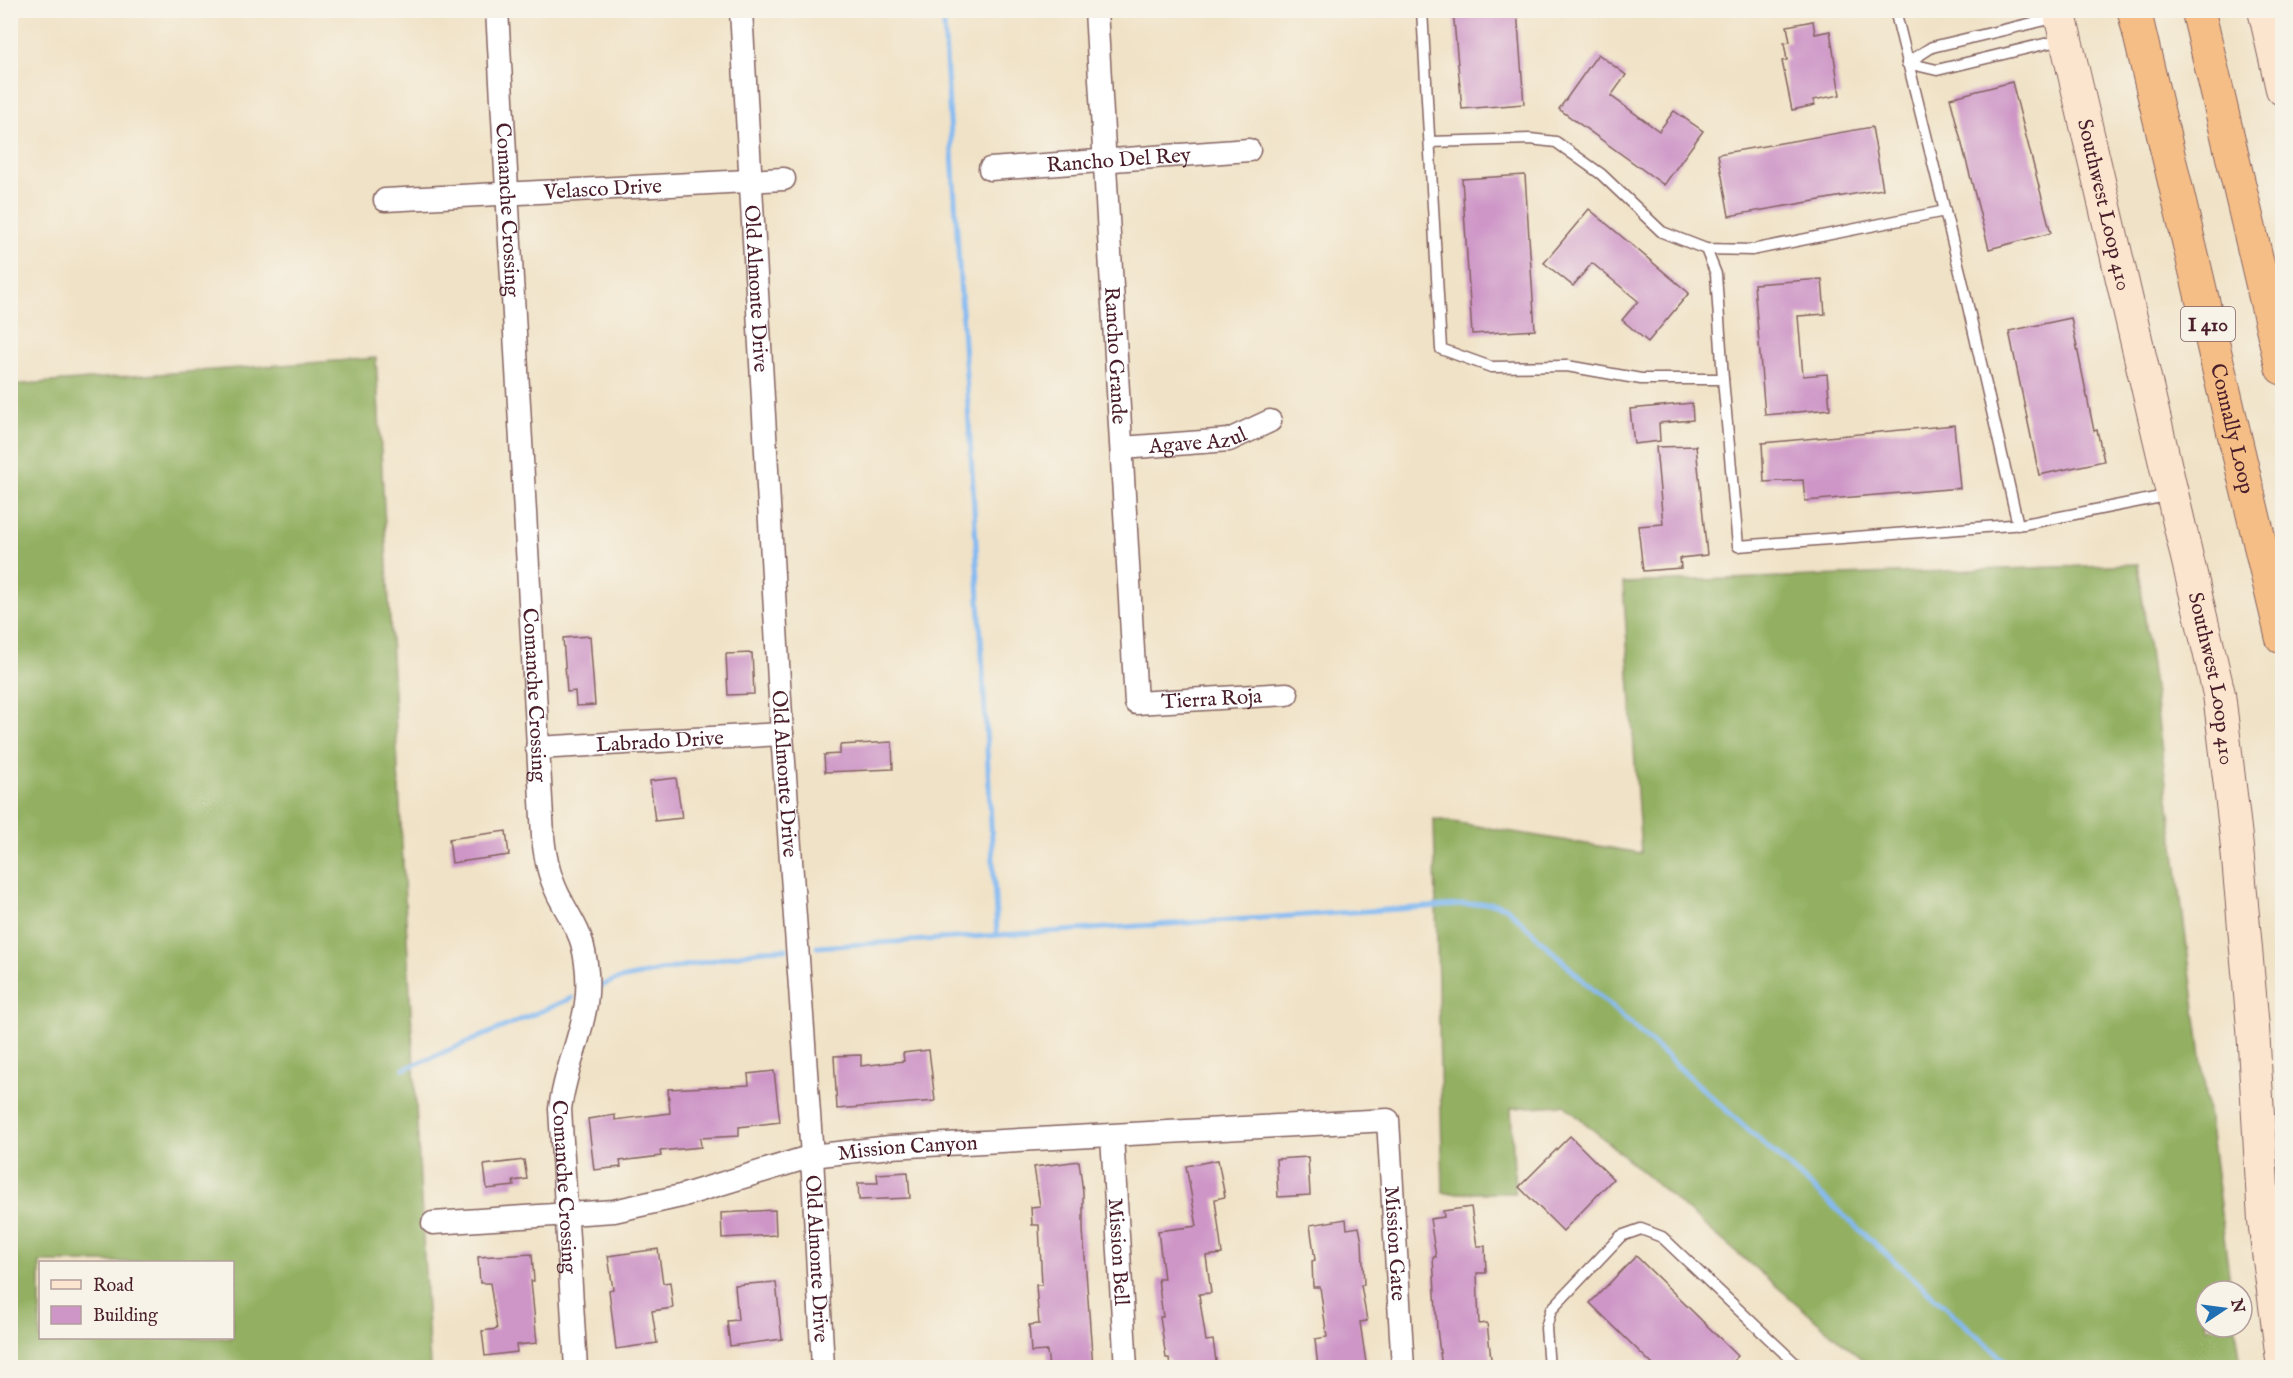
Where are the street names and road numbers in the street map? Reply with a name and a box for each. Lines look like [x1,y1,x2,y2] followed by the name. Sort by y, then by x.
[2070,116,2136,294] street label: Southwest Loop 410
[488,122,525,298] street label: Comanche Crossing
[1046,142,1193,180] street label: Rancho Del Rey
[542,173,663,207] street label: Velasco Drive
[737,204,774,374] street label: Old Almonte Drive
[1097,286,1132,425] street label: Rancho Grande
[2181,307,2235,341] road number: I 410
[2203,361,2260,497] street label: Connally Loop
[1147,421,1252,461] street label: Agave Azul
[2181,590,2239,767] street label: Southwest Loop 410
[515,607,552,783] street label: Comanche Crossing
[1161,683,1264,716] street label: Tierra Roja
[765,689,803,859] street label: Old Almonte Drive
[595,725,725,760] street label: Labrado Drive
[544,1098,582,1275] street label: Comanche Crossing
[836,1130,978,1168] street label: Mission Canyon
[798,1174,834,1344] street label: Old Almonte Drive
[1377,1185,1411,1302] street label: Mission Gate
[1101,1197,1134,1307] street label: Mission Bell

